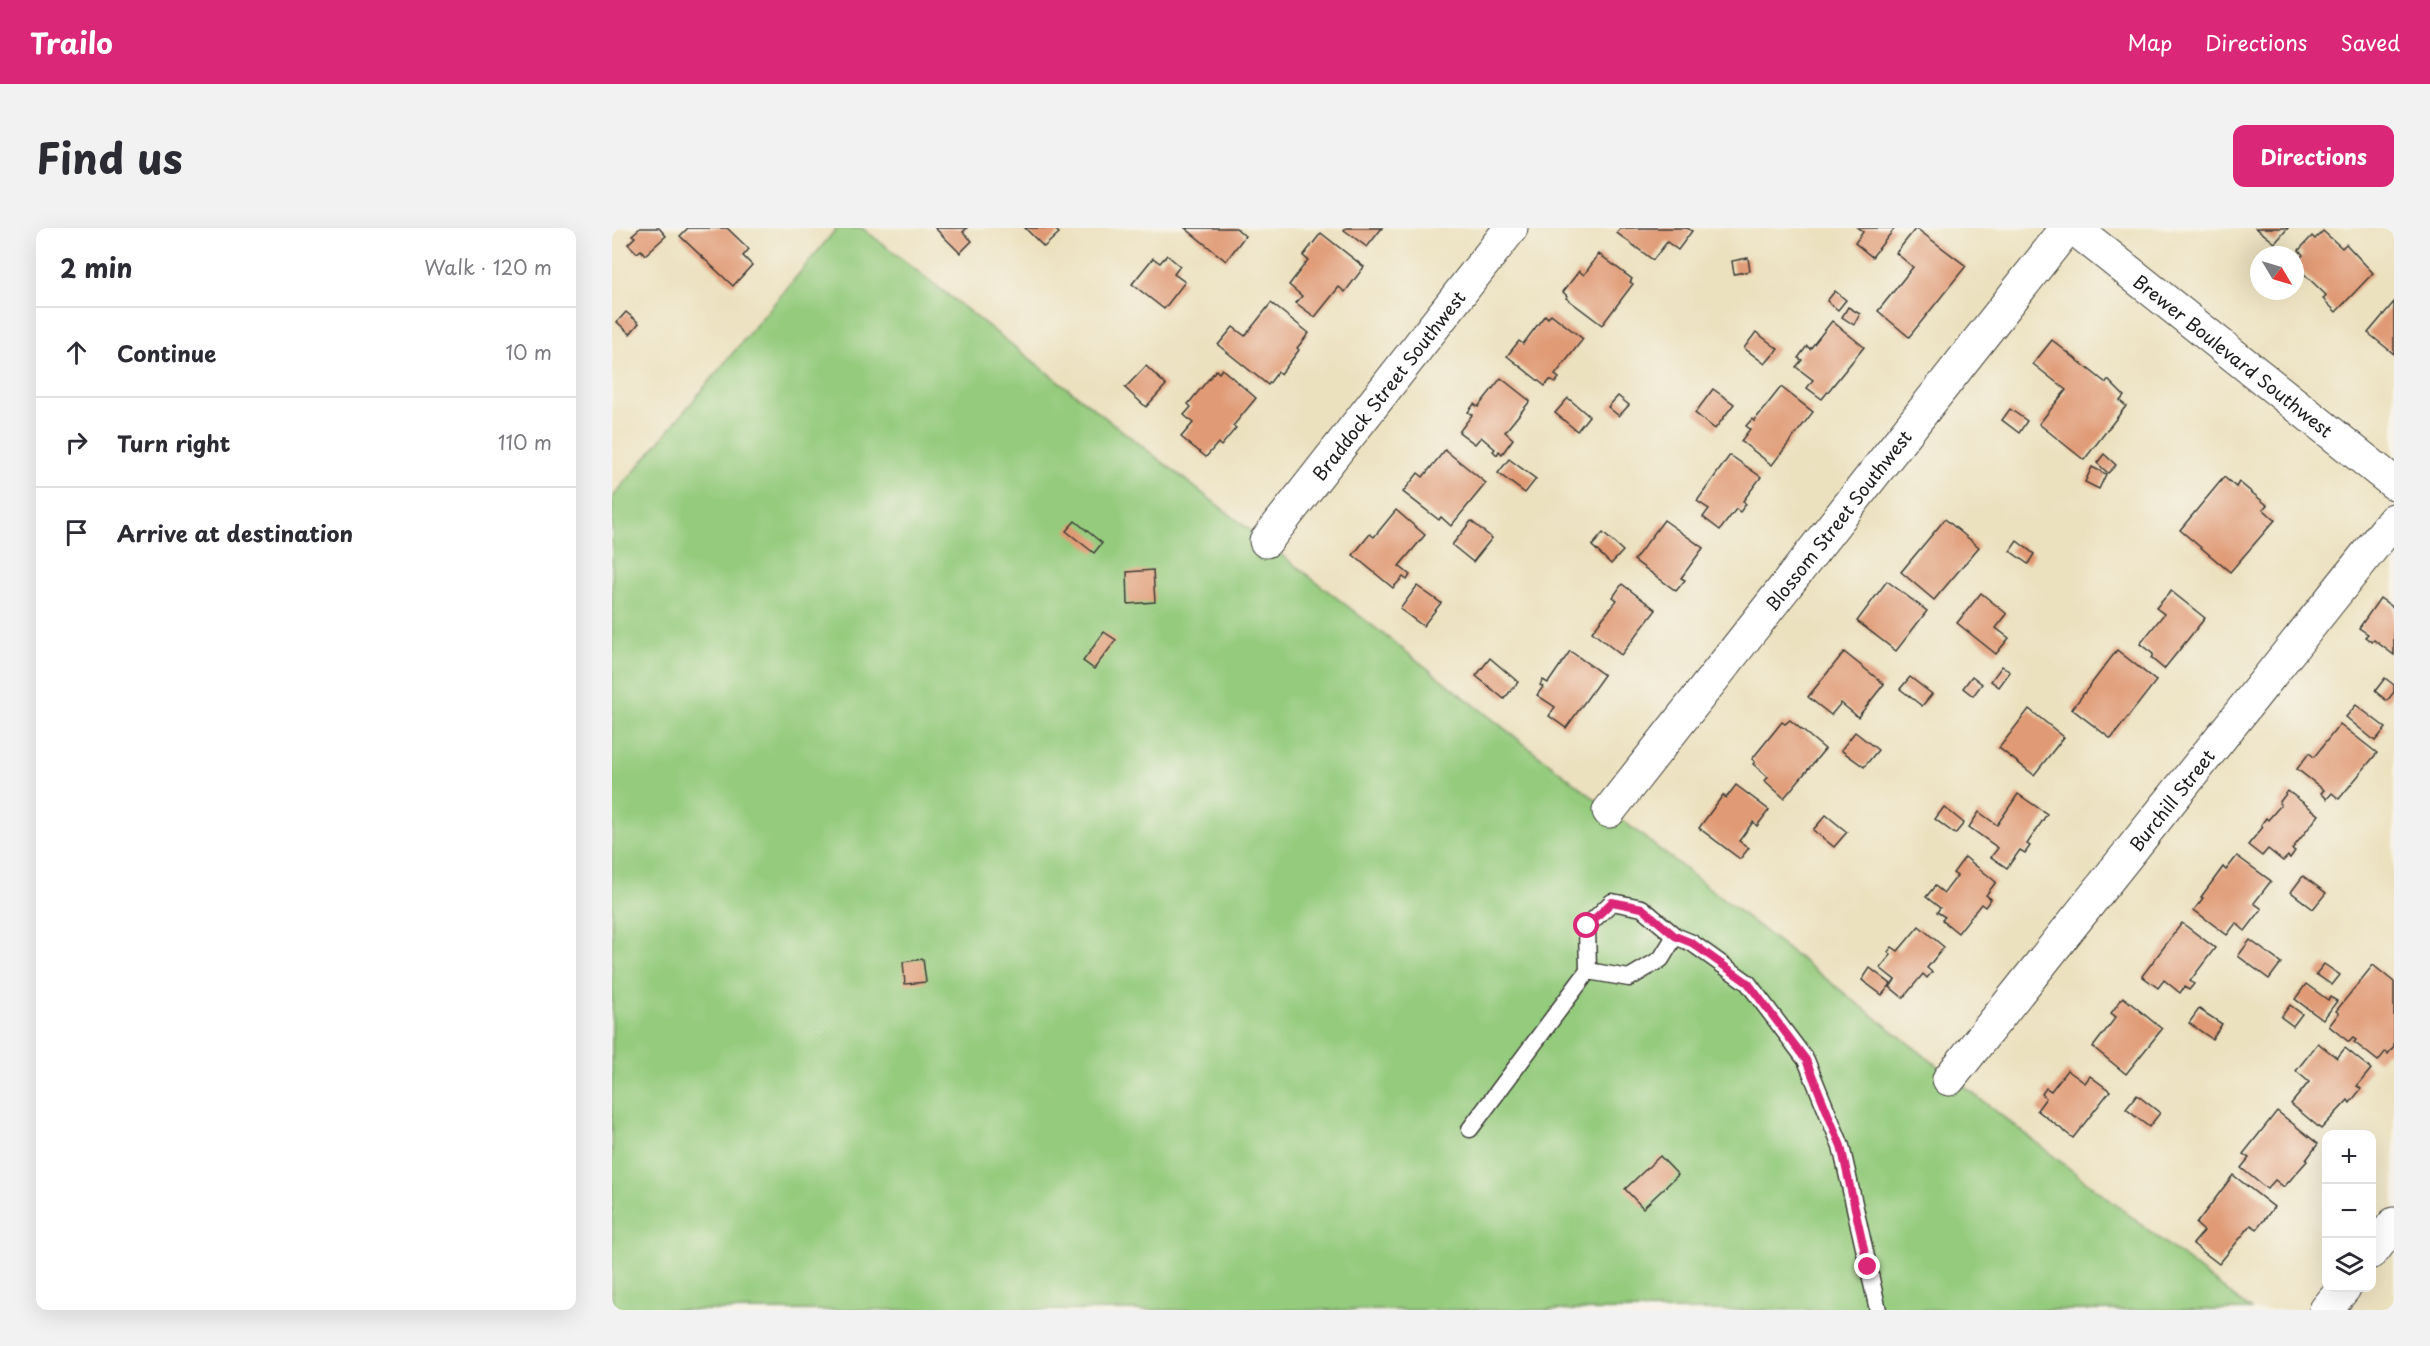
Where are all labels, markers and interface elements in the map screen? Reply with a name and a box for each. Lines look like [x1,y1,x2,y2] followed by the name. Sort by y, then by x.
[30,21,113,64] text: Trailo
[2127,26,2172,58] text: Map
[2205,26,2307,58] text: Directions
[2340,26,2400,58] text: Saved
[36,125,183,188] text: Find us
[2233,125,2394,187] button: Directions
[2250,246,2304,300] north arrow
[60,248,133,287] text: 2 min
[424,252,552,282] text: Walk · 120 m
[2128,267,2339,443] street label: Brewer Boulevard Southwest
[1305,284,1471,486] street label: Braddock Street Southwest
[60,336,93,369] icon: ahead
[117,336,216,369] text: Continue
[505,337,552,367] text: 10 m
[1758,424,1917,616] street label: Blossom Street Southwest
[60,426,93,459] icon: right
[117,426,230,459] text: Turn right
[498,427,552,457] text: 110 m
[60,516,93,549] icon: arrive
[117,516,353,549] text: Arrive at destination
[2122,743,2220,857] street label: Burchill Street
[1573,912,1599,938] route start
[2322,1130,2376,1292] map controls
[2322,1130,2376,1184] button: +
[2322,1184,2376,1238] button: −
[2322,1238,2376,1292] button: layers
[1854,1253,1880,1279] route end

